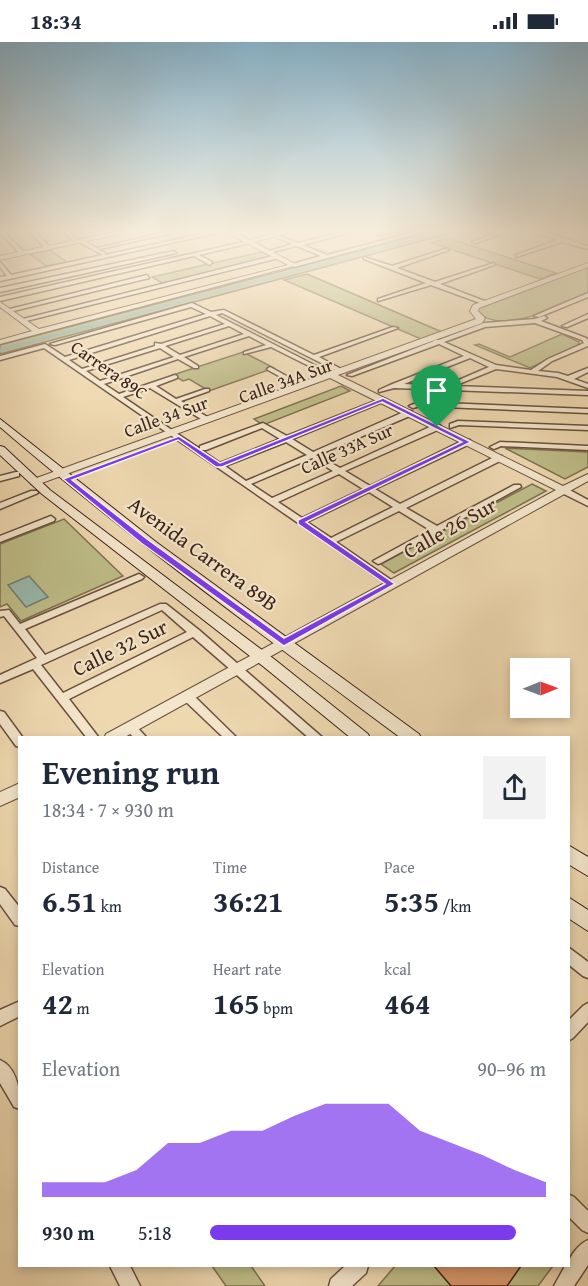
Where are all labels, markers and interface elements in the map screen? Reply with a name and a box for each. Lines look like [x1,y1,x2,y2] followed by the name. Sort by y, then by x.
[30,5,82,37] text: 18:34
[65,333,153,406] street label: Carrera 89C
[235,351,337,410] street label: Calle 34A Sur
[411,365,462,427] pin
[420,374,453,407] icon: arrive
[120,389,212,444] street label: Calle 34 Sur
[296,416,398,481] street label: Calle 33A Sur
[122,489,285,619] street label: Avenida Carrera 89B
[397,489,502,566] street label: Calle 26 Sur
[67,611,173,684] street label: Calle 32 Sur
[510,658,570,718] north arrow
[510,658,570,718] map controls
[42,748,219,796] text: Evening run
[483,756,546,819] button: share
[42,795,174,824] text: 18:34 · 7 × 930 m
[42,855,99,879] text: Distance
[213,855,247,879] text: Time
[384,855,415,879] text: Pace
[42,879,97,923] text: 6.51
[213,879,284,923] text: 36:21
[384,879,439,923] text: 5:35
[97,894,122,918] text: km
[439,894,471,918] text: /km
[42,957,105,981] text: Elevation
[213,957,282,981] text: Heart rate
[384,957,411,981] text: kcal
[42,981,73,1025] text: 42
[213,981,260,1025] text: 165
[384,981,431,1025] text: 464
[73,996,90,1020] text: m
[260,996,293,1020] text: bpm
[42,1054,120,1083] text: Elevation
[477,1054,546,1083] text: 90–96 m
[42,1218,95,1247] text: 930 m
[138,1218,172,1247] text: 5:18

